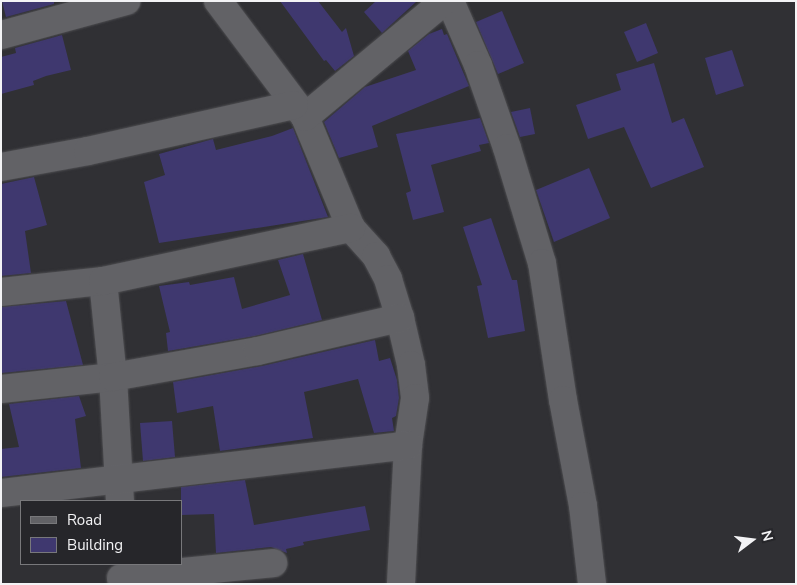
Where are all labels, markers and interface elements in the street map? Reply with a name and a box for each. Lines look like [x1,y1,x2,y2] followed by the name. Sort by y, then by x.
[20,500,182,565] legend
[67,510,102,530] text: Road
[727,515,777,565] north arrow
[756,528,778,544] text: N
[67,535,123,555] text: Building

